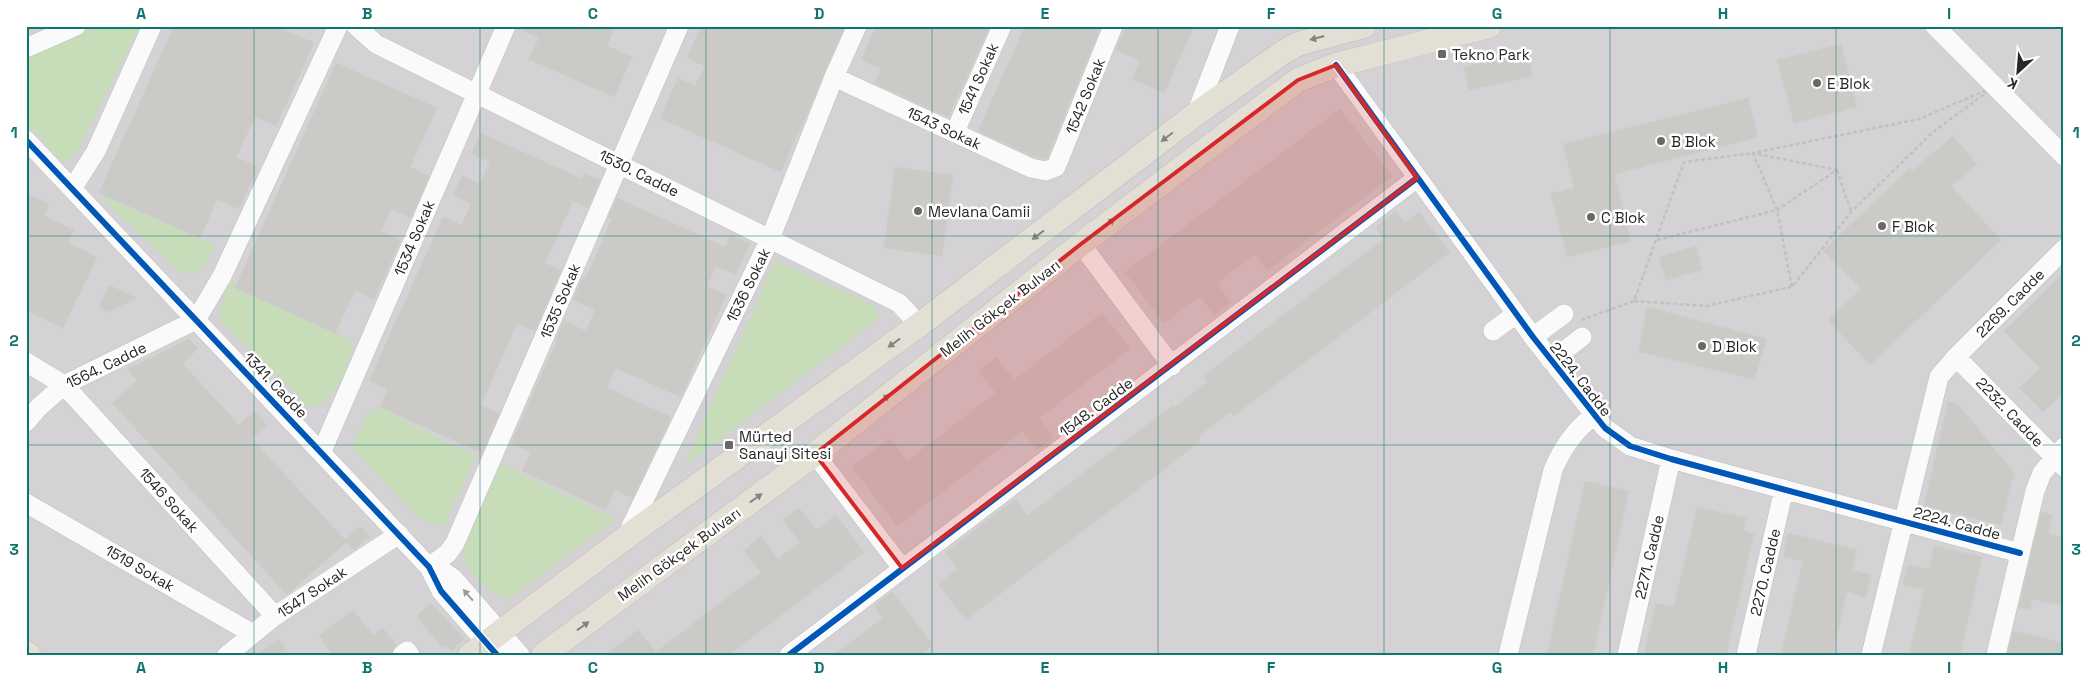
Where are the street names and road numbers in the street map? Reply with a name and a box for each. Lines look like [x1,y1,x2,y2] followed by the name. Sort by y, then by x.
[954,40,1002,118] street label: 1541 Sokak
[1061,55,1109,137] street label: 1542 Sokak
[903,102,985,154] street label: 1543 Sokak
[596,145,682,201] street label: 1530. Cadde
[390,197,438,279] street label: 1534 Sokak
[722,245,774,325] street label: 1536 Sokak
[936,255,1064,361] street label: Melih Gökçek Bulvarı
[536,260,584,342] street label: 1535 Sokak
[1972,264,2049,341] street label: 2269. Cadde
[63,337,149,393] street label: 1564. Cadde
[1546,338,1616,420] street label: 2224. Cadde
[240,348,312,422] street label: 1341. Cadde
[1055,373,1137,441] street label: 1548. Cadde
[1972,373,2048,451] street label: 2232. Cadde
[135,464,203,536] street label: 1546 Sokak
[1911,502,2003,544] street label: 2224. Cadde
[614,503,744,605] street label: Melih Gökçek Bulvarı
[1630,513,1668,601] street label: 2271. Cadde
[1746,526,1784,618] street label: 2270. Cadde
[102,540,178,596] street label: 1519 Sokak
[274,562,350,622] street label: 1547 Sokak

